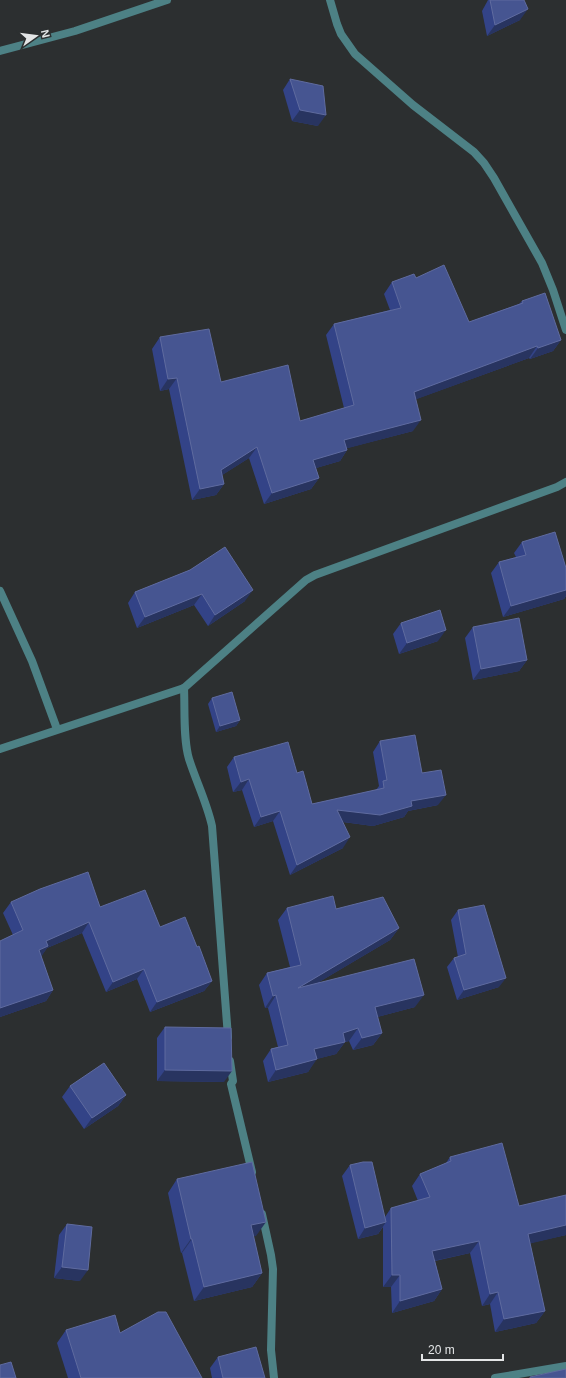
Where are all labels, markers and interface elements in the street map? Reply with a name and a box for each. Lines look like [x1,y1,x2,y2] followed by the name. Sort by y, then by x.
[16,16,56,56] north arrow
[39,28,52,39] text: N
[422,1336,503,1362] scale bar
[428,1343,455,1357] text: 20 m

